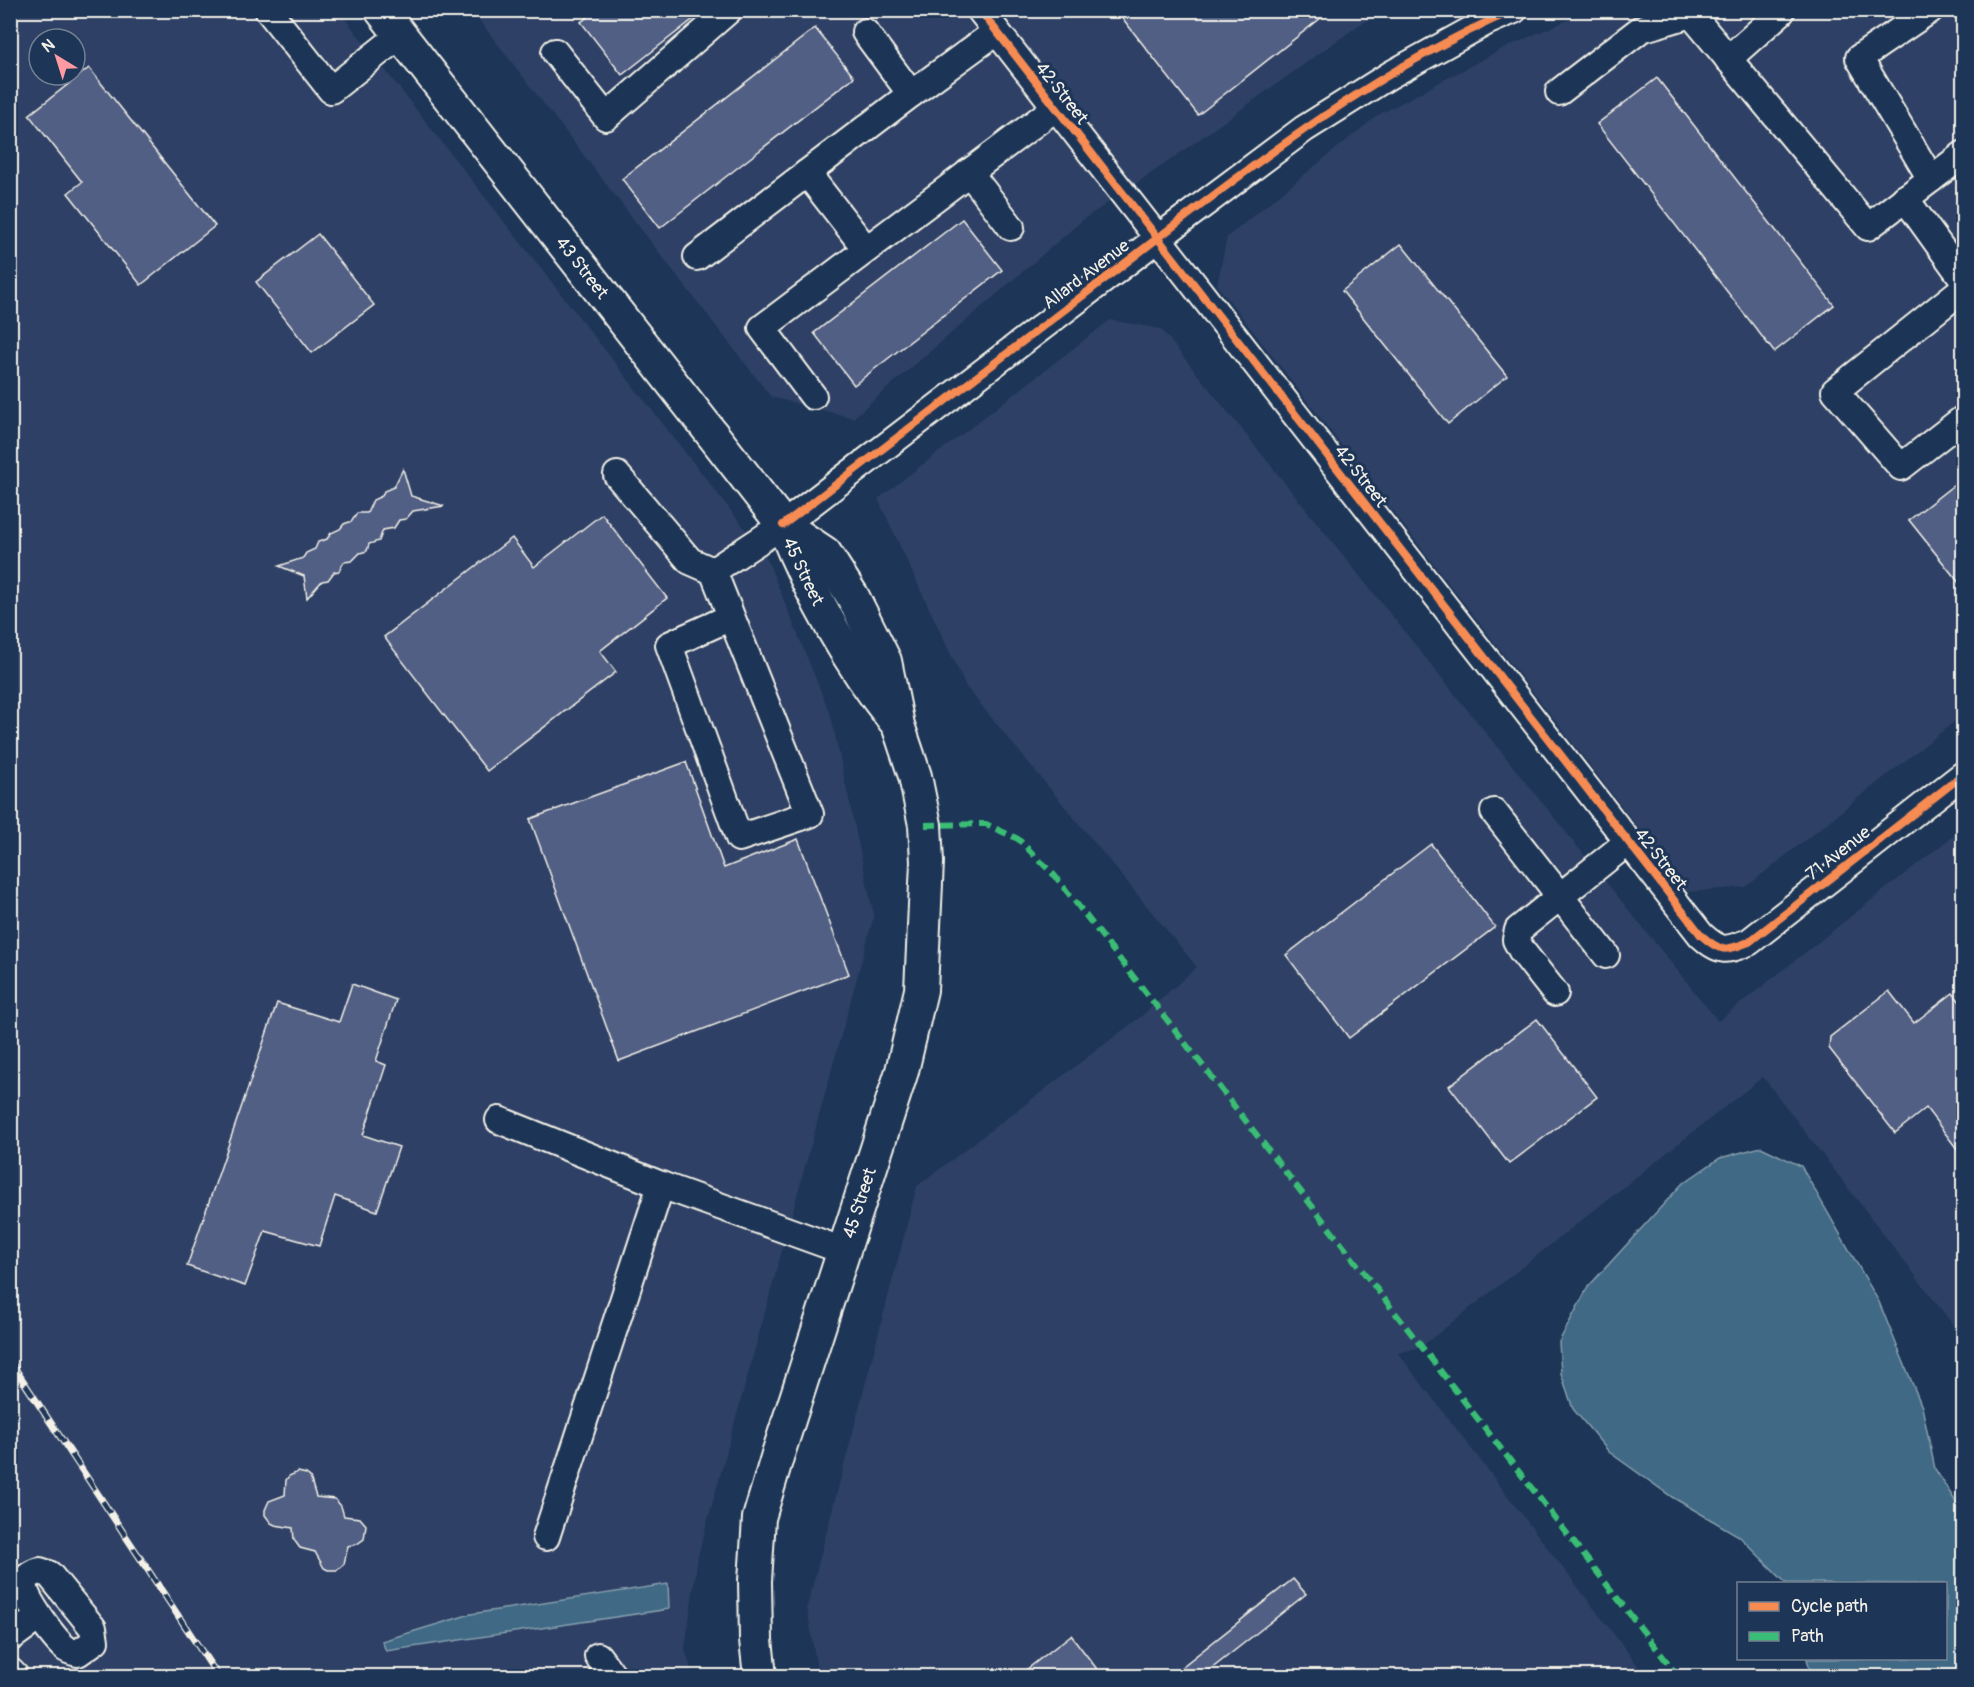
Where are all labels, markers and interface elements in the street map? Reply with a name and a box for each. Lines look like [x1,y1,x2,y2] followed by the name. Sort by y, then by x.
[27,27,87,87] north arrow
[38,35,59,57] text: N
[1030,57,1094,130] street label: 42 Street
[550,232,614,305] street label: 43 Street
[1038,234,1134,315] street label: Allard Avenue
[1329,440,1393,513] street label: 42 Street
[777,534,829,610] street label: 45 Street
[1801,821,1875,886] street label: 71 Avenue
[1629,823,1693,896] street label: 42 Street
[838,1164,882,1241] street label: 45 Street
[1737,1582,1947,1660] legend
[1791,1595,1868,1618] text: Cycle path
[1791,1625,1824,1648] text: Path

